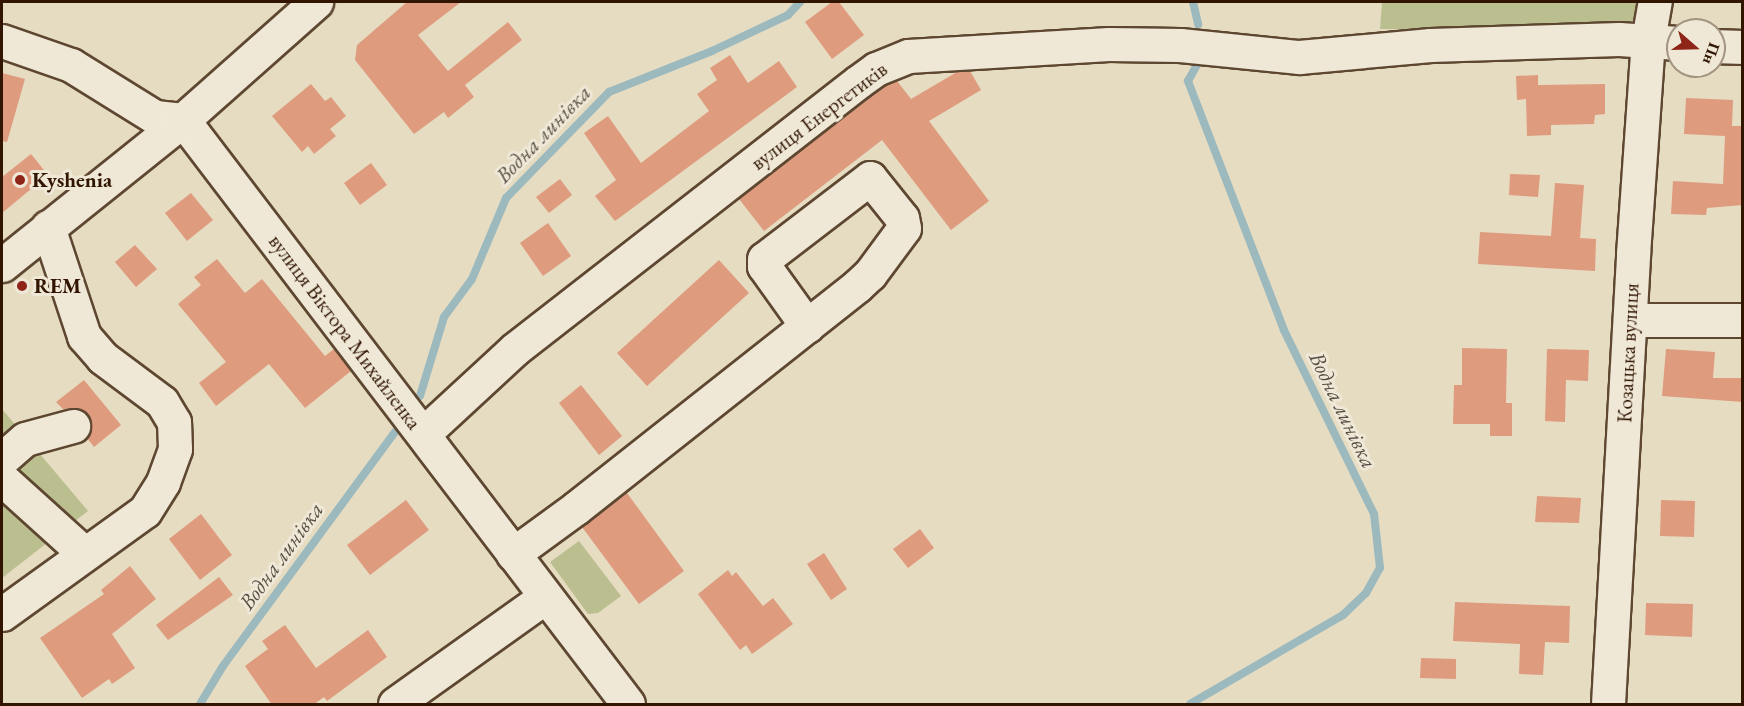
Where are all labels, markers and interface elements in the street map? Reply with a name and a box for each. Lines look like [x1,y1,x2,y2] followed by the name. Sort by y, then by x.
[1666,18,1726,78] north arrow
[1698,40,1725,68] text: Пн
[746,57,892,175] street label: вулиця Енергетиків
[490,79,596,189] water label: Водна линівка
[32,167,112,193] place label: Kyshenia
[13,173,27,187] marker: Kyshenia
[263,229,427,435] street label: вулиця Віктора Михайленка
[34,273,81,299] place label: REM
[15,279,29,293] marker: REM
[1612,283,1644,423] street label: Козацька вулиця
[1303,348,1383,472] water label: Водна линівка
[233,497,329,615] water label: Водна линівка

